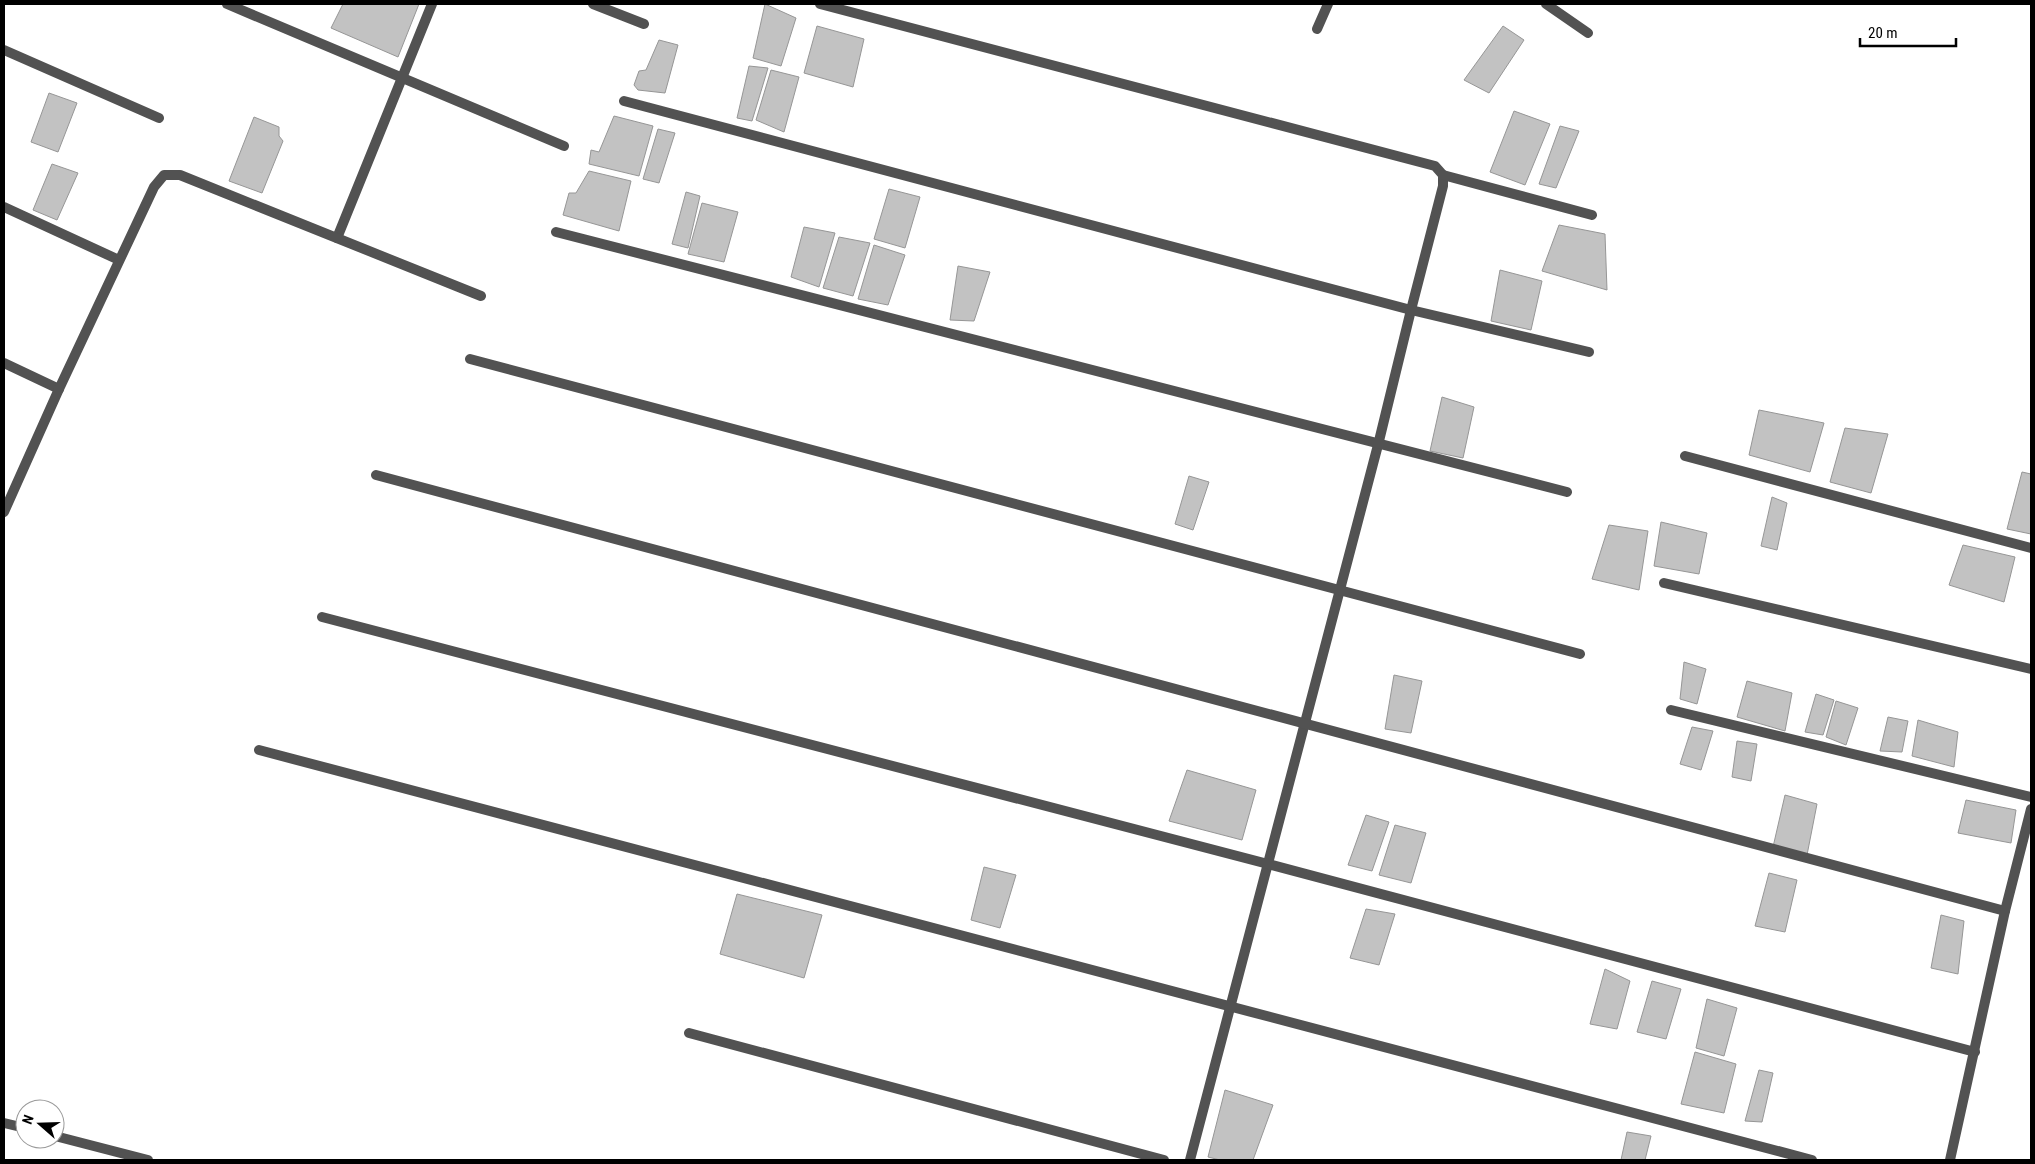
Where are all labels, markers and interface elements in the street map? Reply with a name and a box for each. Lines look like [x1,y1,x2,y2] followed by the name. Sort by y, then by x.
[1860,15,1956,47] scale bar
[1868,24,1898,42] text: 20 m
[15,1099,65,1149] north arrow
[19,1113,37,1126] text: N

